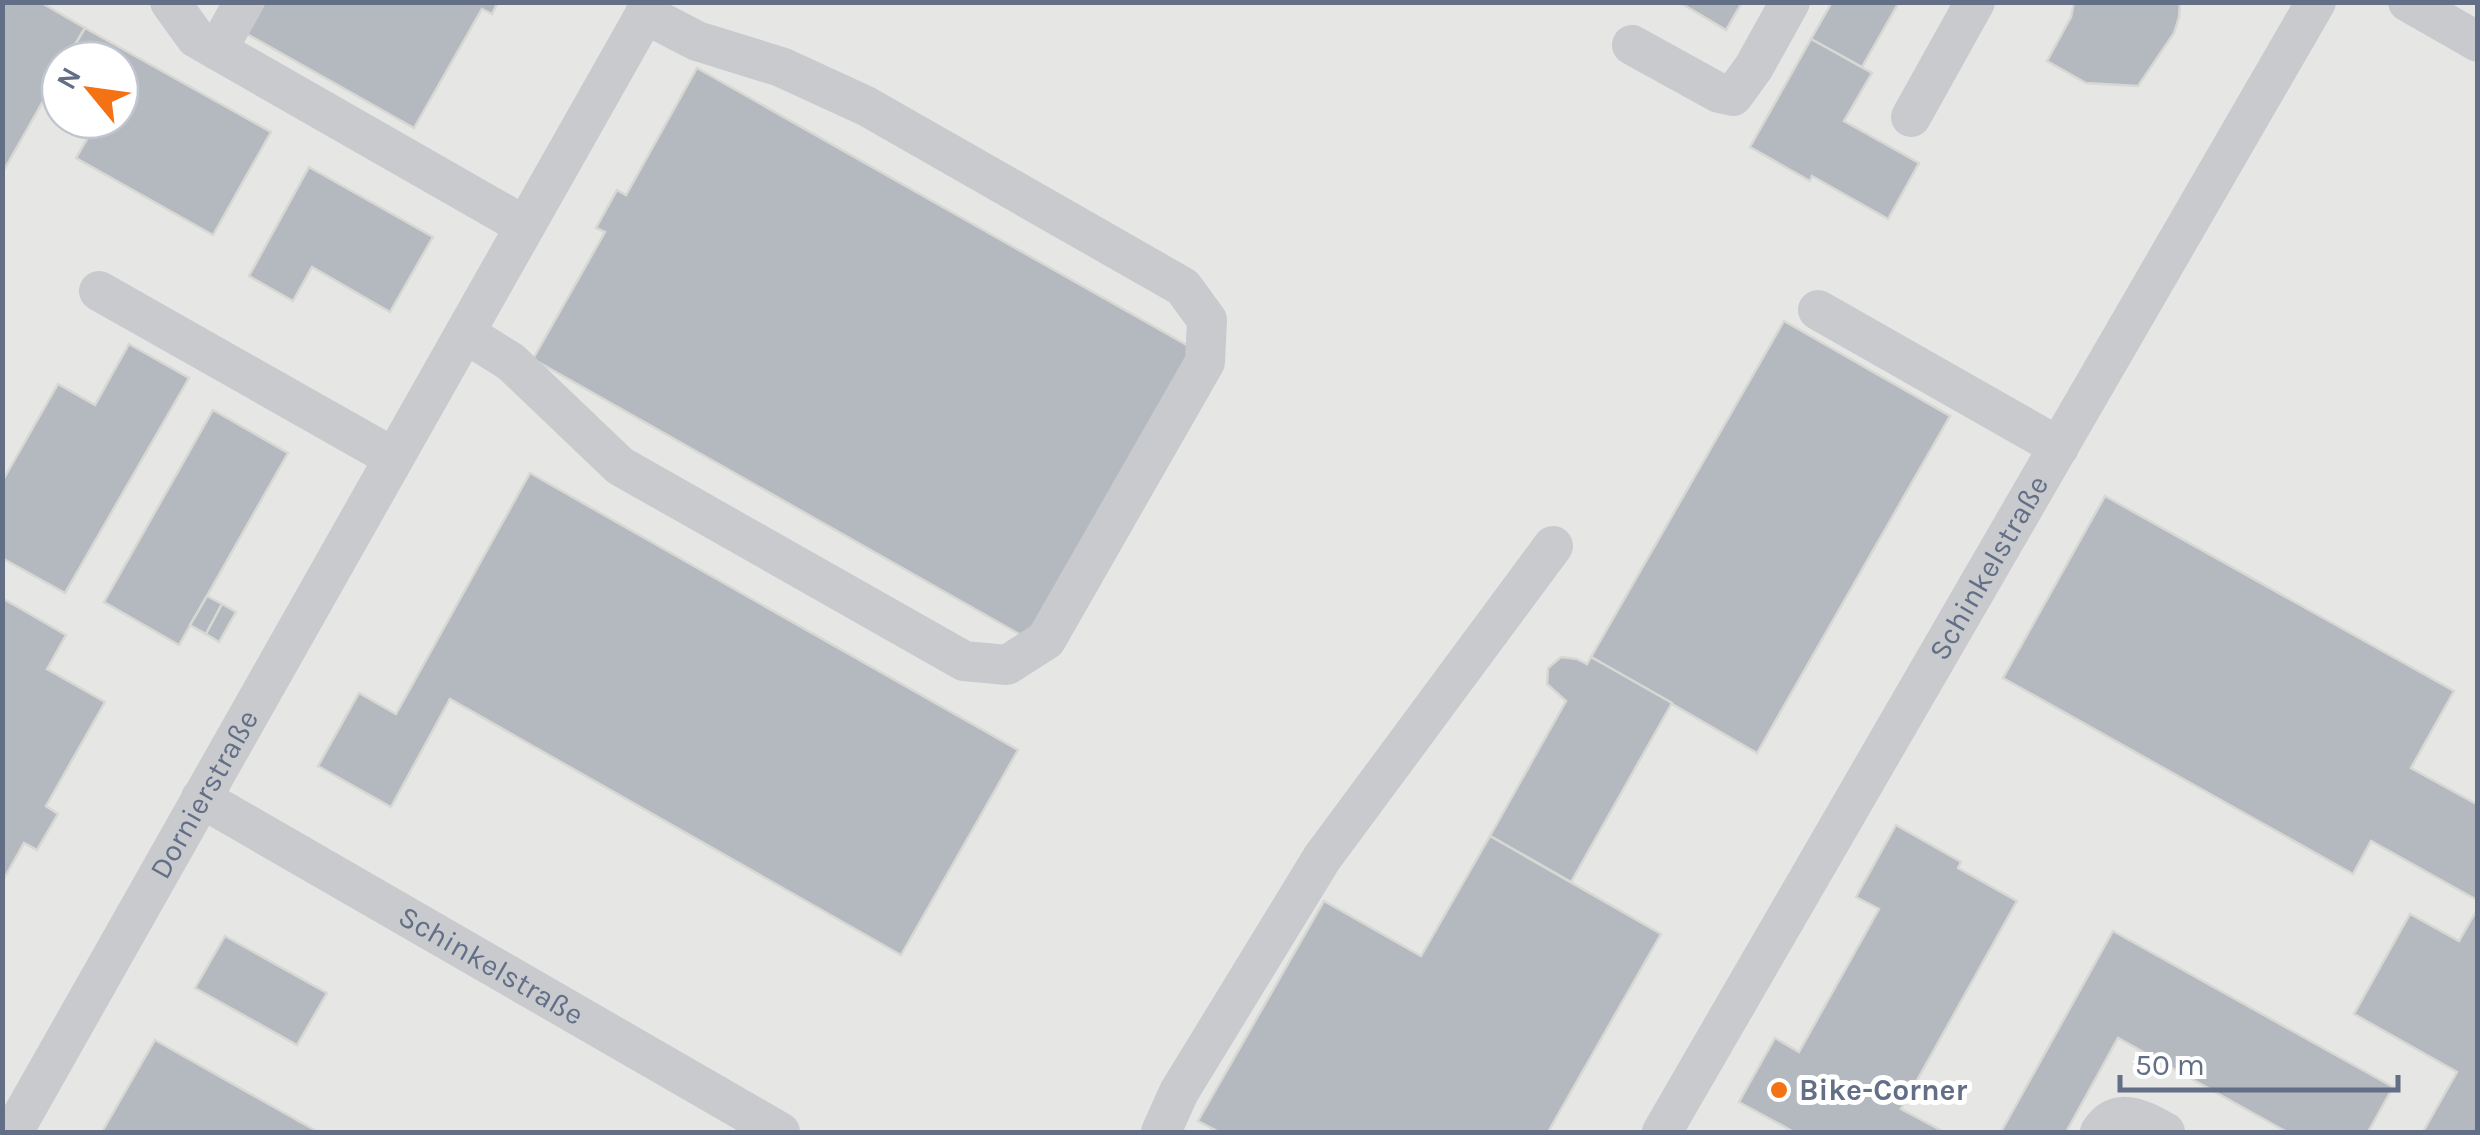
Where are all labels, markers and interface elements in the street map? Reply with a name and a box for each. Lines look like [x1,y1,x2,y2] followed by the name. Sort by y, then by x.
[40,40,140,140] north arrow
[49,61,88,95] text: N
[1921,469,2056,667] street label: Schinkelstraße
[142,703,266,885] street label: Dornierstraße
[392,898,590,1033] street label: Schinkelstraße
[2120,1030,2398,1092] scale bar
[2135,1047,2205,1083] text: 50 m
[1799,1072,1967,1108] place label: Bike-Corner
[1768,1079,1790,1101] marker: Bike-Corner

